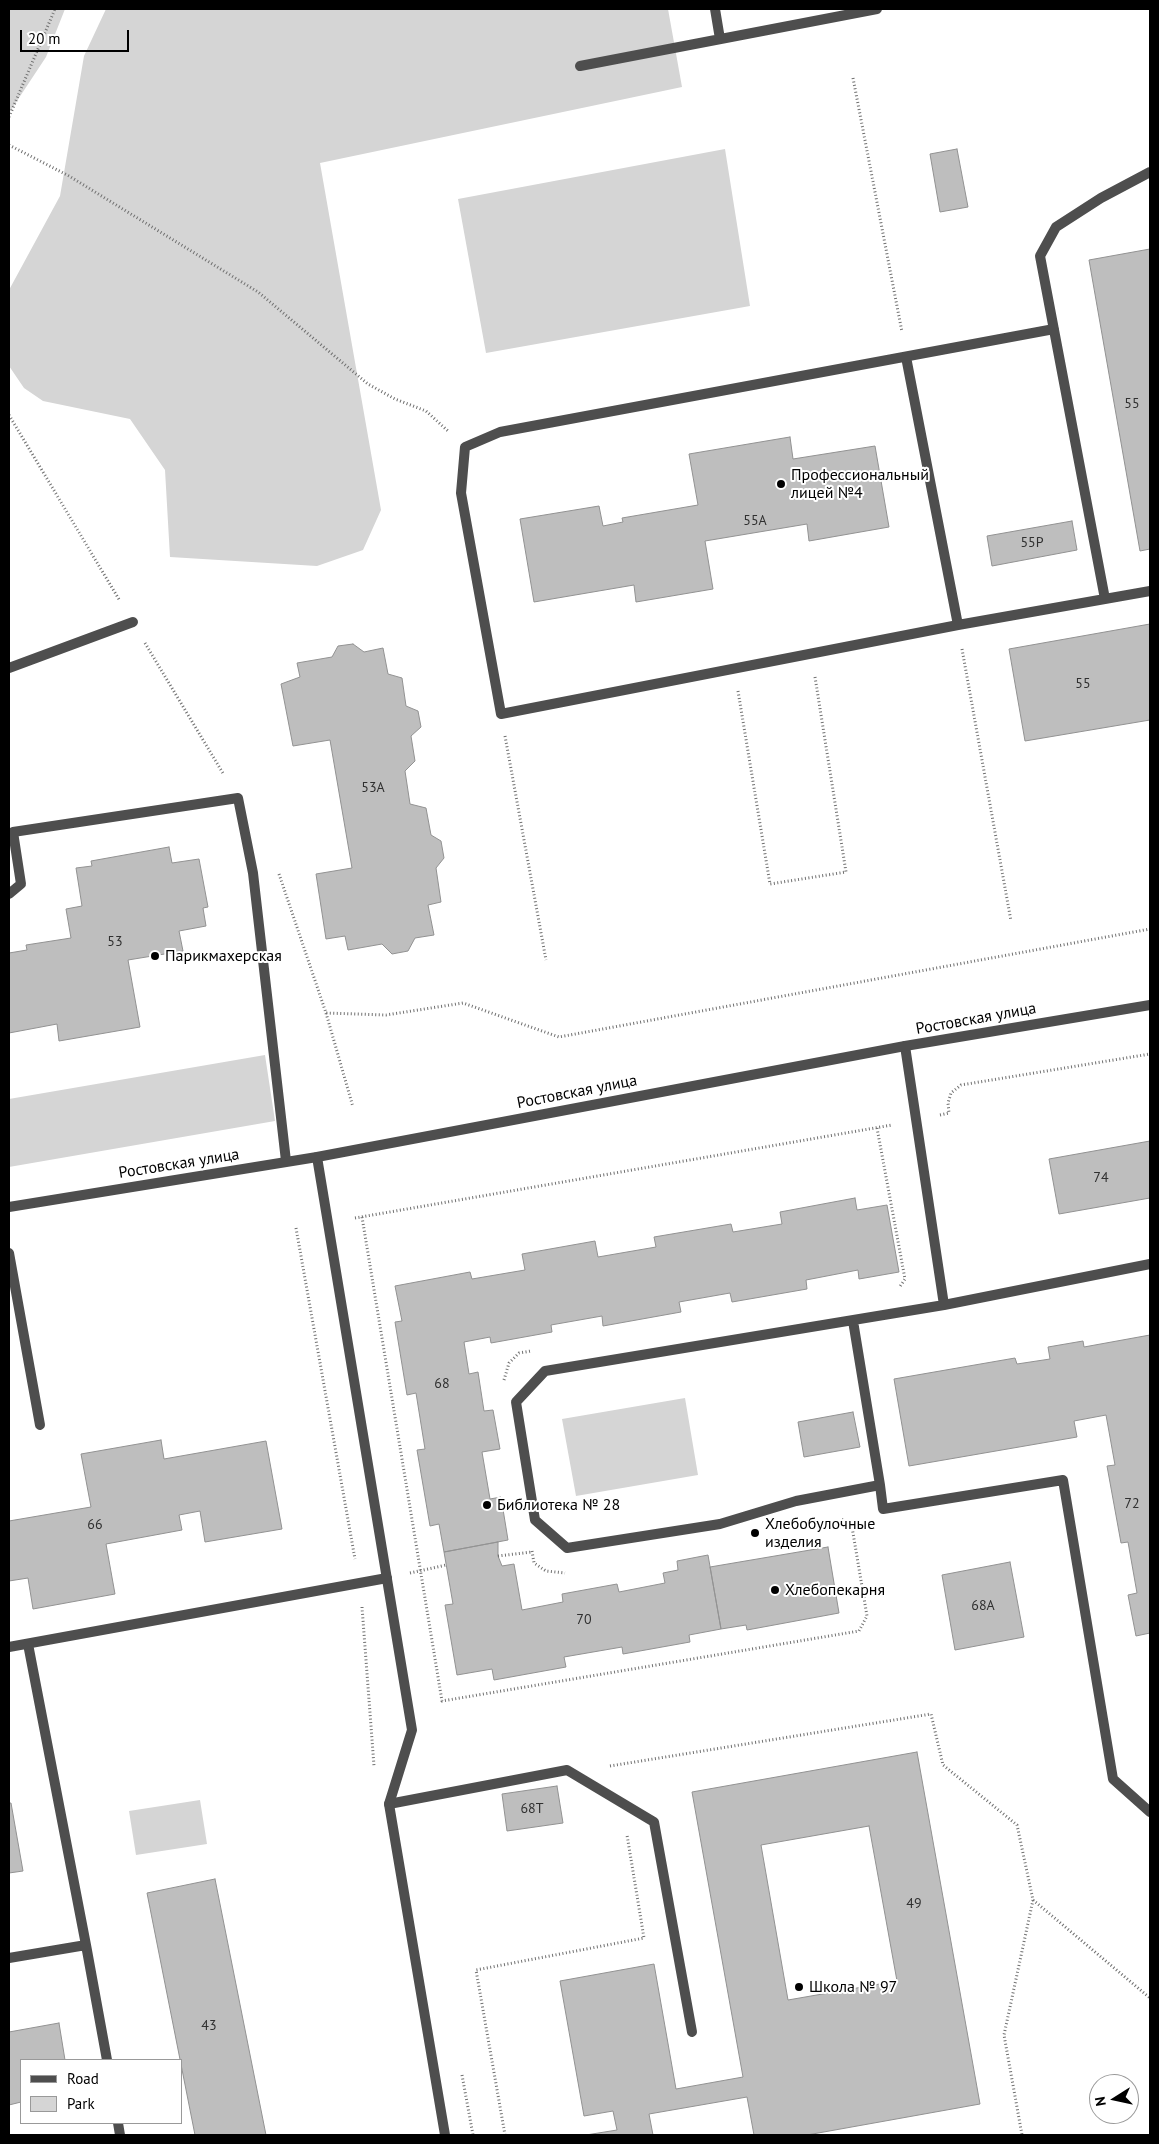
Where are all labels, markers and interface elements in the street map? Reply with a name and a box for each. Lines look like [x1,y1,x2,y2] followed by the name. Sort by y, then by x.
[22,20,131,52] scale bar
[28,29,61,48] text: 20 m
[1124,396,1140,412] house number: 55
[791,465,929,503] place label: Профессиональный лицей №4
[775,478,787,490] marker: Профессиональный лицей №4
[743,513,767,529] house number: 55А
[1020,535,1044,551] house number: 55Р
[1075,676,1091,692] house number: 55
[361,780,385,796] house number: 53А
[107,934,123,950] house number: 53
[165,946,282,966] place label: Парикмахерская
[149,950,161,962] marker: Парикмахерская
[914,999,1038,1039] street label: Ростовская улица
[515,1071,639,1113] street label: Ростовская улица
[117,1145,241,1183] street label: Ростовская улица
[1093,1170,1109,1186] house number: 74
[434,1376,450,1392] house number: 68
[497,1495,620,1515] place label: Библиотека № 28
[1124,1496,1140,1512] house number: 72
[481,1499,493,1511] marker: Библиотека № 28
[765,1514,875,1552] place label: Хлебобулочные изделия
[87,1517,103,1533] house number: 66
[749,1527,761,1539] marker: Хлебобулочные изделия
[785,1580,885,1600] place label: Хлебопекарня
[769,1584,781,1596] marker: Хлебопекарня
[971,1598,995,1614] house number: 68А
[576,1612,592,1628] house number: 70
[520,1801,544,1817] house number: 68Т
[906,1896,922,1912] house number: 49
[809,1977,897,1997] place label: Школа № 97
[793,1981,805,1993] marker: Школа № 97
[201,2018,217,2034] house number: 43
[20,2059,182,2124] legend
[67,2069,99,2088] text: Road
[1089,2074,1139,2124] north arrow
[67,2094,95,2113] text: Park
[1091,2095,1110,2108] text: N

